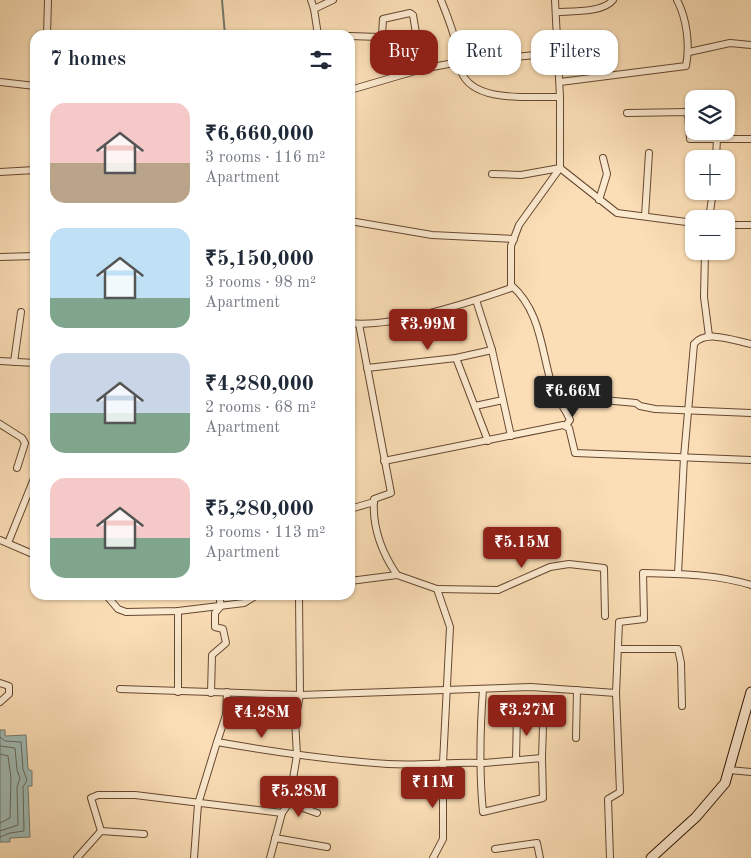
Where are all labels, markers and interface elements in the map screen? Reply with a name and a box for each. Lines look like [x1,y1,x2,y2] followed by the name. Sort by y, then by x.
[370,30,438,75] chip: Buy
[448,30,521,75] chip: Rent
[531,30,618,75] chip: Filters
[307,46,335,74] icon: filters
[50,49,126,70] text: 7 homes
[685,90,735,260] map controls
[685,90,735,140] button: layers
[90,123,150,183] icon: home
[205,124,314,145] text: ₹6,660,000
[205,150,325,166] text: 3 rooms · 116 m²
[685,150,735,200] button: +
[205,170,280,186] text: Apartment
[685,210,735,260] button: −
[90,248,150,308] icon: home
[205,249,314,270] text: ₹5,150,000
[205,275,316,291] text: 3 rooms · 98 m²
[205,295,280,311] text: Apartment
[387,308,469,351] pin: ₹3.99M
[400,317,456,333] text: ₹3.99M
[90,373,150,433] icon: home
[205,374,314,395] text: ₹4,280,000
[532,376,614,418] pin: ₹6.66M
[545,384,601,400] text: ₹6.66M
[205,400,316,416] text: 2 rooms · 68 m²
[205,420,280,436] text: Apartment
[90,498,150,558] icon: home
[205,499,314,520] text: ₹5,280,000
[205,525,325,541] text: 3 rooms · 113 m²
[481,526,563,569] pin: ₹5.15M
[494,535,550,551] text: ₹5.15M
[205,545,280,561] text: Apartment
[486,694,568,737] pin: ₹3.27M
[221,696,303,739] pin: ₹4.28M
[499,703,555,719] text: ₹3.27M
[234,705,290,721] text: ₹4.28M
[403,766,463,809] pin: ₹11M
[412,775,454,791] text: ₹11M
[258,776,340,818] pin: ₹5.28M
[271,784,327,800] text: ₹5.28M

